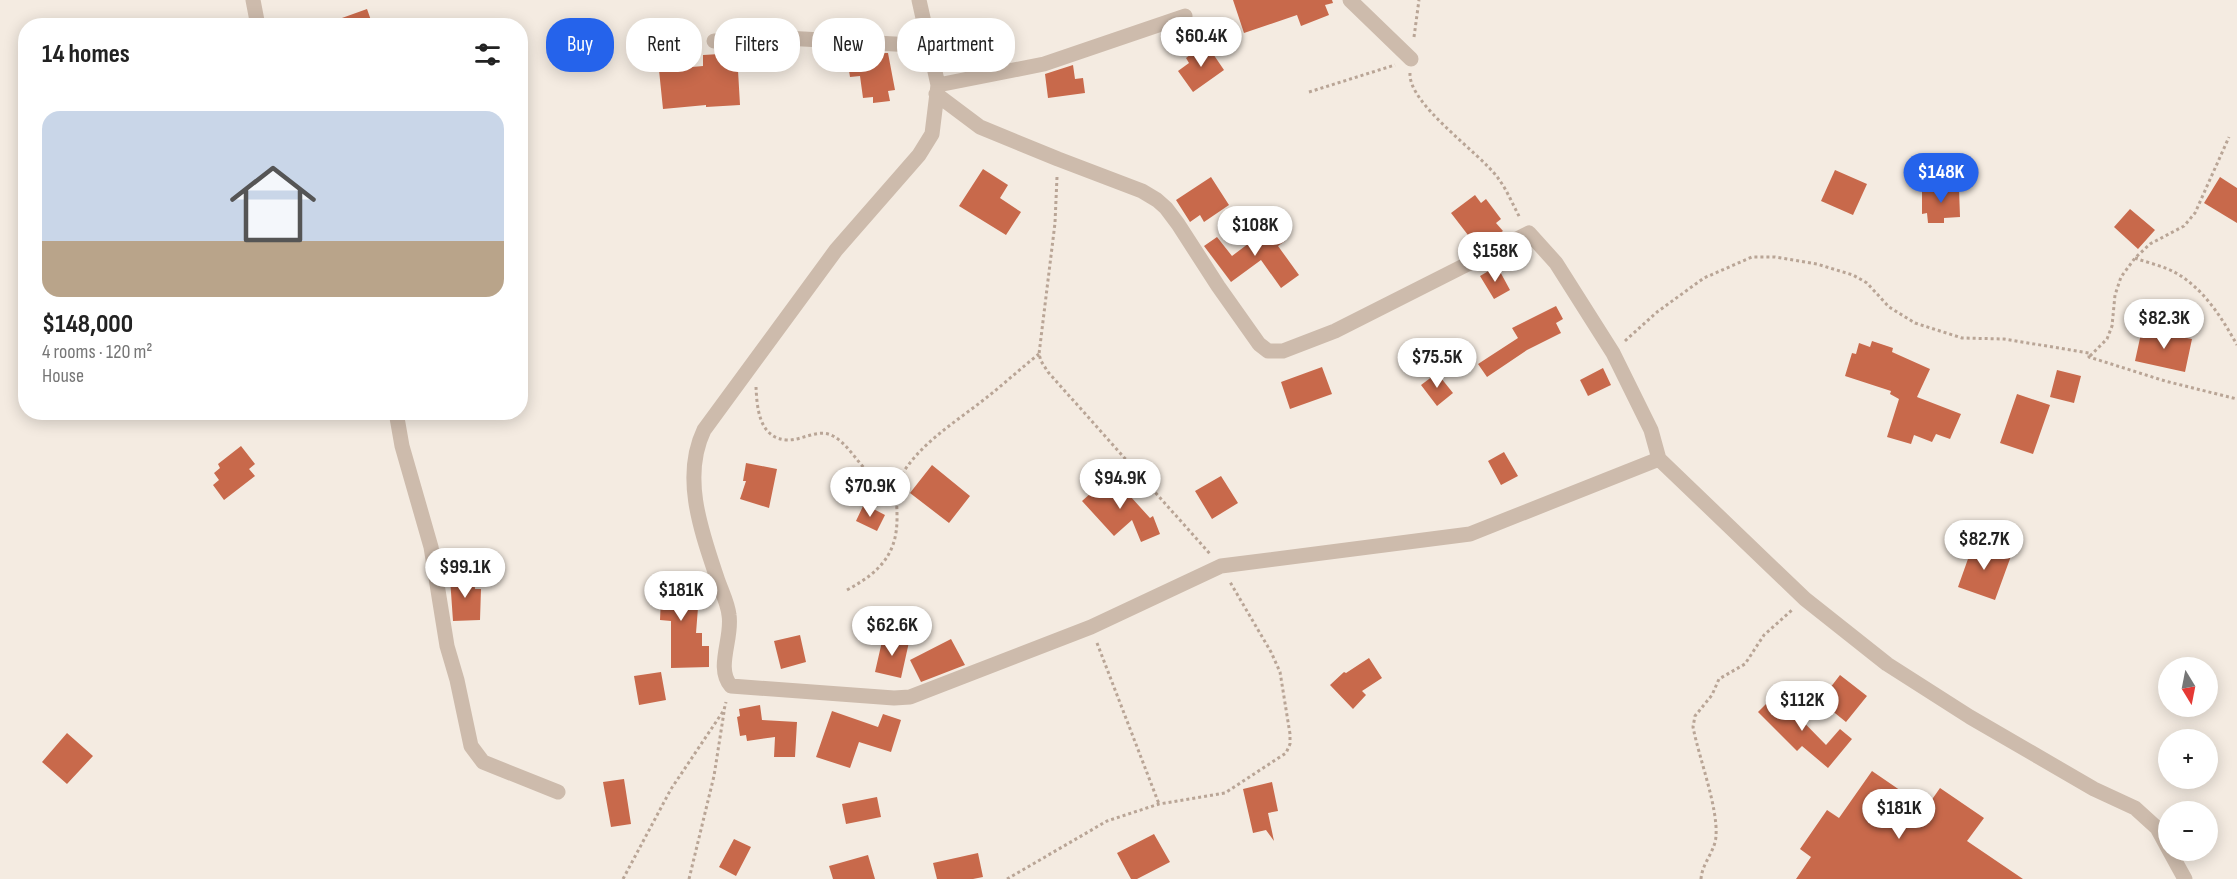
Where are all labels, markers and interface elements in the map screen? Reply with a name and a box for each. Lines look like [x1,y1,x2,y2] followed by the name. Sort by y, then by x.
[1152,17,1250,68] pin: $60.4K
[546,18,614,72] chip: Buy
[626,18,702,72] chip: Rent
[714,18,800,72] chip: Filters
[812,18,885,72] chip: New
[897,18,1015,72] chip: Apartment
[1175,24,1227,48] text: $60.4K
[471,38,504,71] icon: filters
[42,39,130,70] text: 14 homes
[219,150,327,258] icon: home
[1899,153,1983,204] pin: $148K
[1918,160,1964,184] text: $148K
[1213,206,1297,257] pin: $108K
[1232,213,1278,237] text: $108K
[1453,232,1537,283] pin: $158K
[1472,239,1518,263] text: $158K
[2115,299,2213,350] pin: $82.3K
[2138,306,2190,330] text: $82.3K
[42,309,133,340] text: $148,000
[1388,338,1486,389] pin: $75.5K
[42,340,153,364] text: 4 rooms · 120 m²
[1412,345,1462,369] text: $75.5K
[42,364,84,388] text: House
[1071,459,1169,510] pin: $94.9K
[1094,466,1146,490] text: $94.9K
[821,467,919,518] pin: $70.9K
[844,474,896,498] text: $70.9K
[1935,520,2033,571] pin: $82.7K
[1958,527,2010,551] text: $82.7K
[416,548,514,599] pin: $99.1K
[439,555,491,579] text: $99.1K
[639,571,723,622] pin: $181K
[658,578,704,602] text: $181K
[843,606,941,657] pin: $62.6K
[866,613,918,637] text: $62.6K
[2158,657,2218,717] north arrow
[2158,657,2218,861] map controls
[1760,681,1844,732] pin: $112K
[1780,688,1824,712] text: $112K
[2158,729,2218,789] button: +
[1857,789,1941,840] pin: $181K
[1876,796,1922,820] text: $181K
[2158,801,2218,861] button: −

